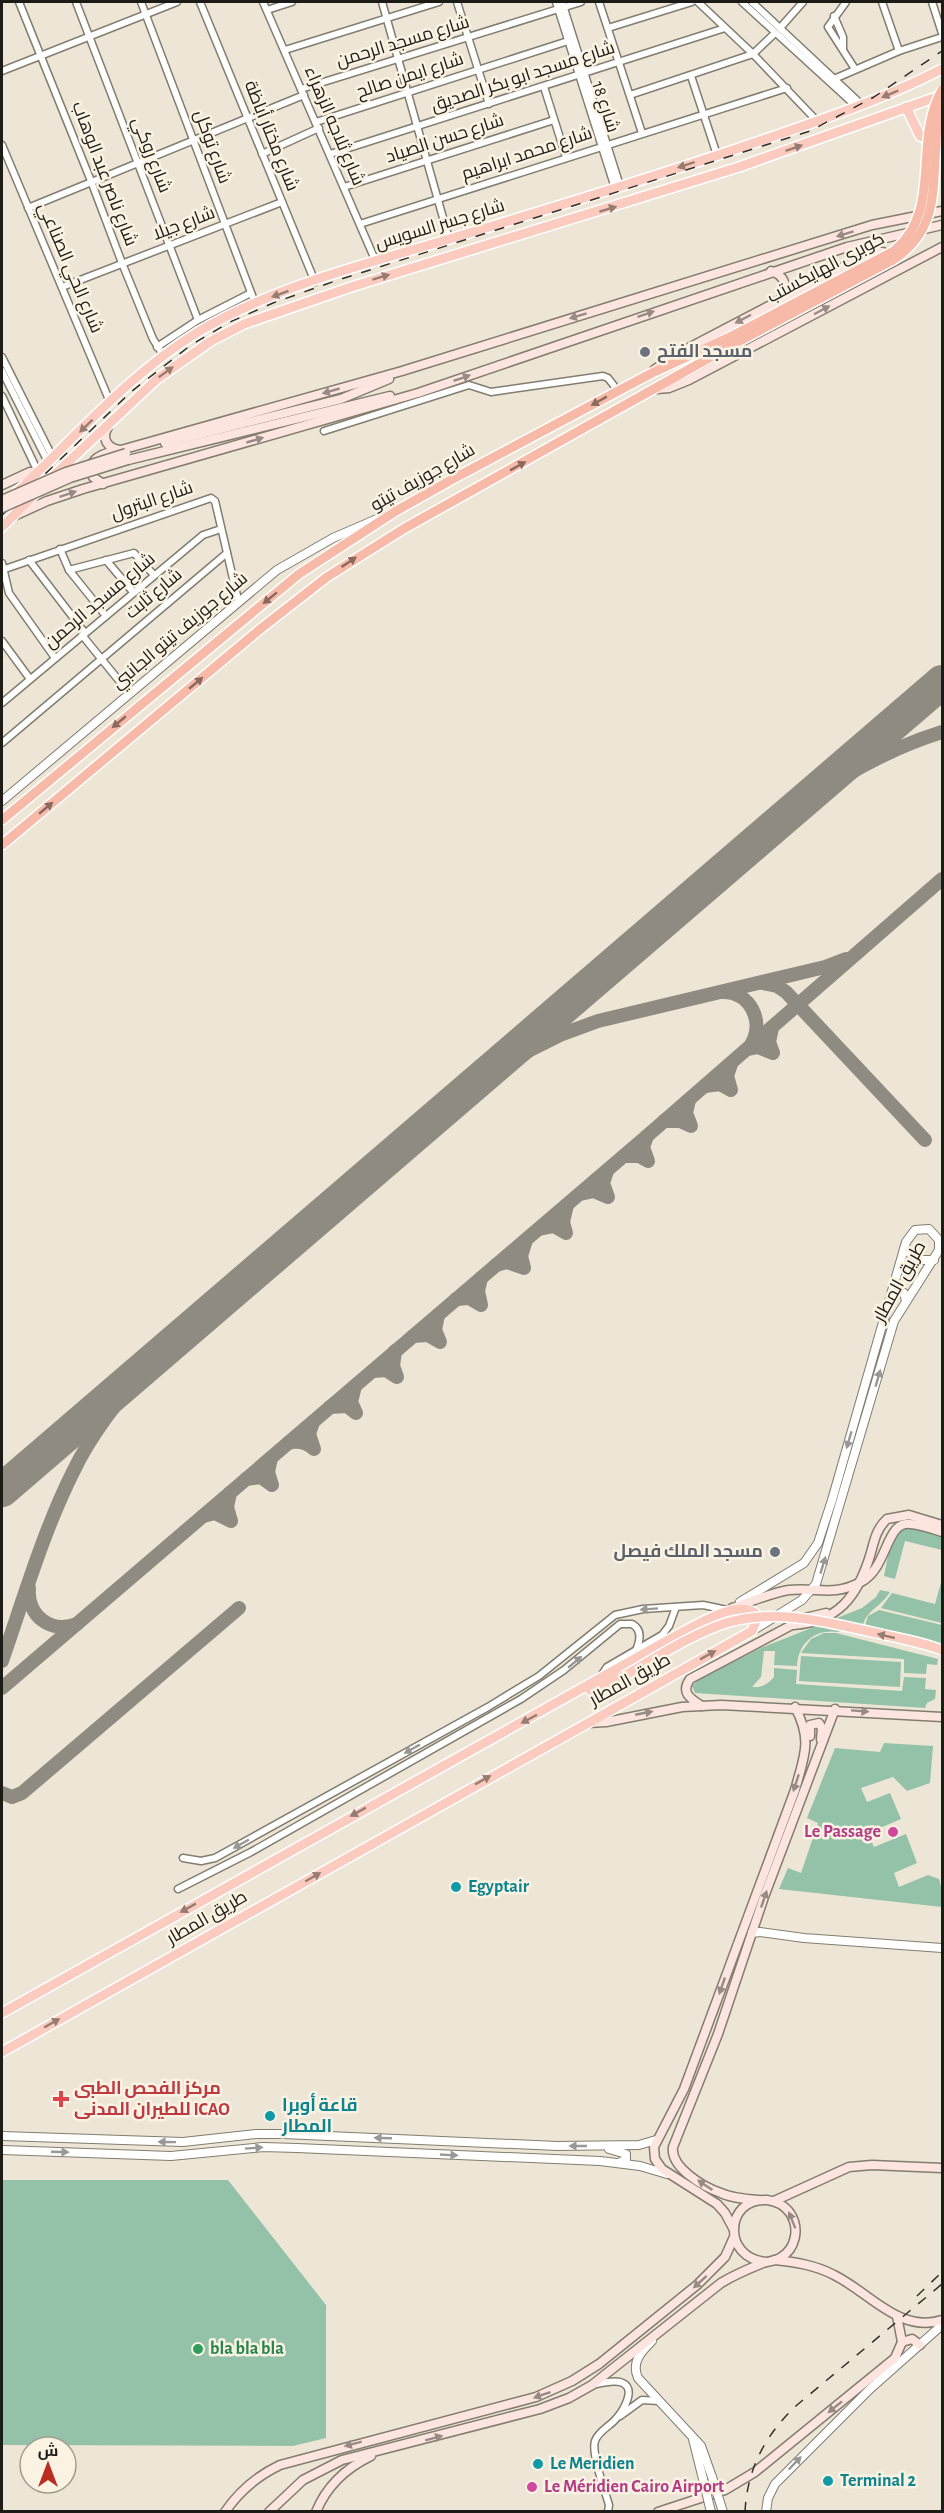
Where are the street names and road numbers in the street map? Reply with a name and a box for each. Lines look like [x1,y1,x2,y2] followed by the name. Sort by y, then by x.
[334,12,472,73] street label: شارع مسجد الرحمن
[429,38,618,117] street label: شارع مسجد ابو بكر الصديق
[354,49,466,104] street label: شارع ايمن صالح
[299,63,368,189] street label: شارع ثلاجه الزهراء
[239,77,304,194] street label: شارع مختار أباظة
[586,79,623,135] street label: شارع 18
[66,99,141,249] street label: شارع ناصر عبد الوهاب
[189,107,235,187] street label: شارع توكل
[383,110,507,168] street label: شارع حسن الصياد
[125,114,175,197] street label: شارع روكي
[459,123,595,186] street label: شارع محمد ابراهيم
[373,196,507,255] street label: شارع جسر السويس
[31,200,106,337] street label: شارع الحي الصناعي
[150,203,218,246] street label: شارع جيلا
[764,230,888,307] street label: كوبرى الهايكستب
[367,440,479,517] street label: شارع جوزيف تيتو
[108,478,196,525] street label: شارع البترول
[41,549,160,654] street label: شارع مسجد الرحمن
[122,565,187,624] street label: شارع ثابت
[108,568,254,696] street label: شارع جوزيف تيتو الجانبي
[870,1238,931,1327] street label: طريق المطار
[586,1650,675,1712] street label: طريق المطار
[163,1888,251,1950] street label: طريق المطار

